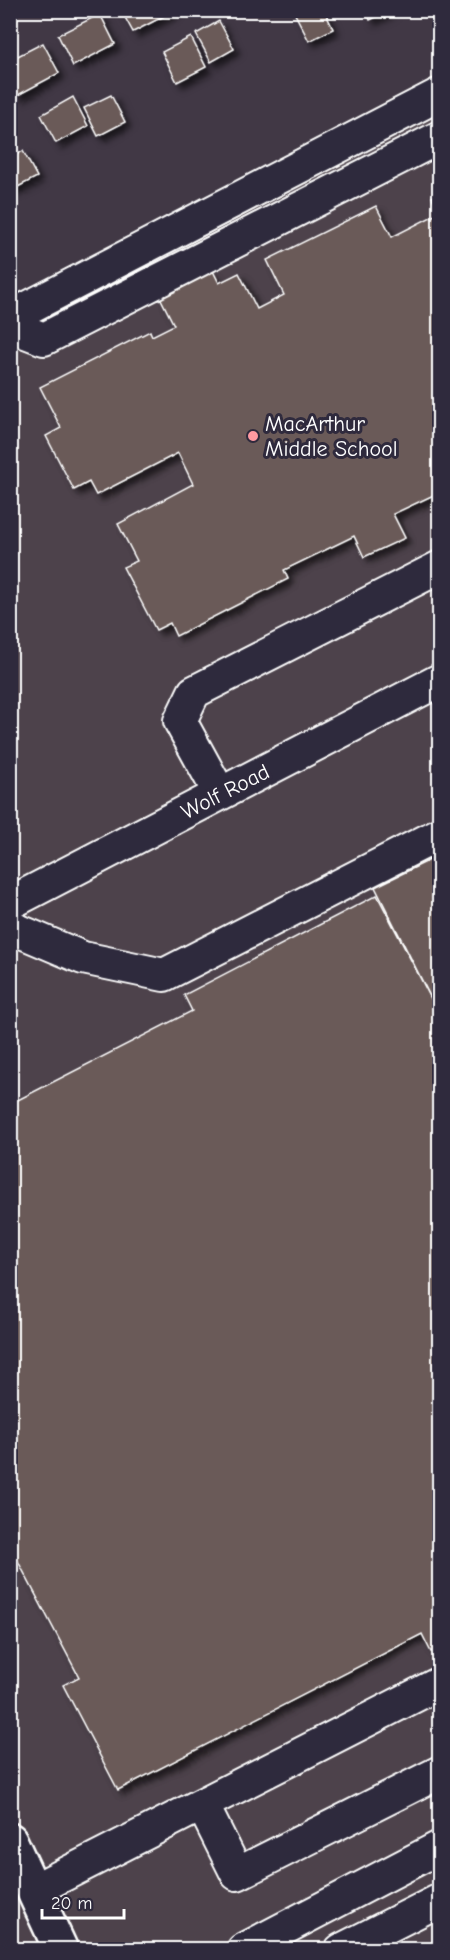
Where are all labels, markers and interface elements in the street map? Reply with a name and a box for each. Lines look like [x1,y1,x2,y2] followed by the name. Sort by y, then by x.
[265,411,398,462] place label: MacArthur Middle School
[246,429,260,443] marker: MacArthur Middle School
[177,759,274,825] street label: Wolf Road
[42,1882,124,1920] scale bar
[51,1893,92,1914] text: 20 m

